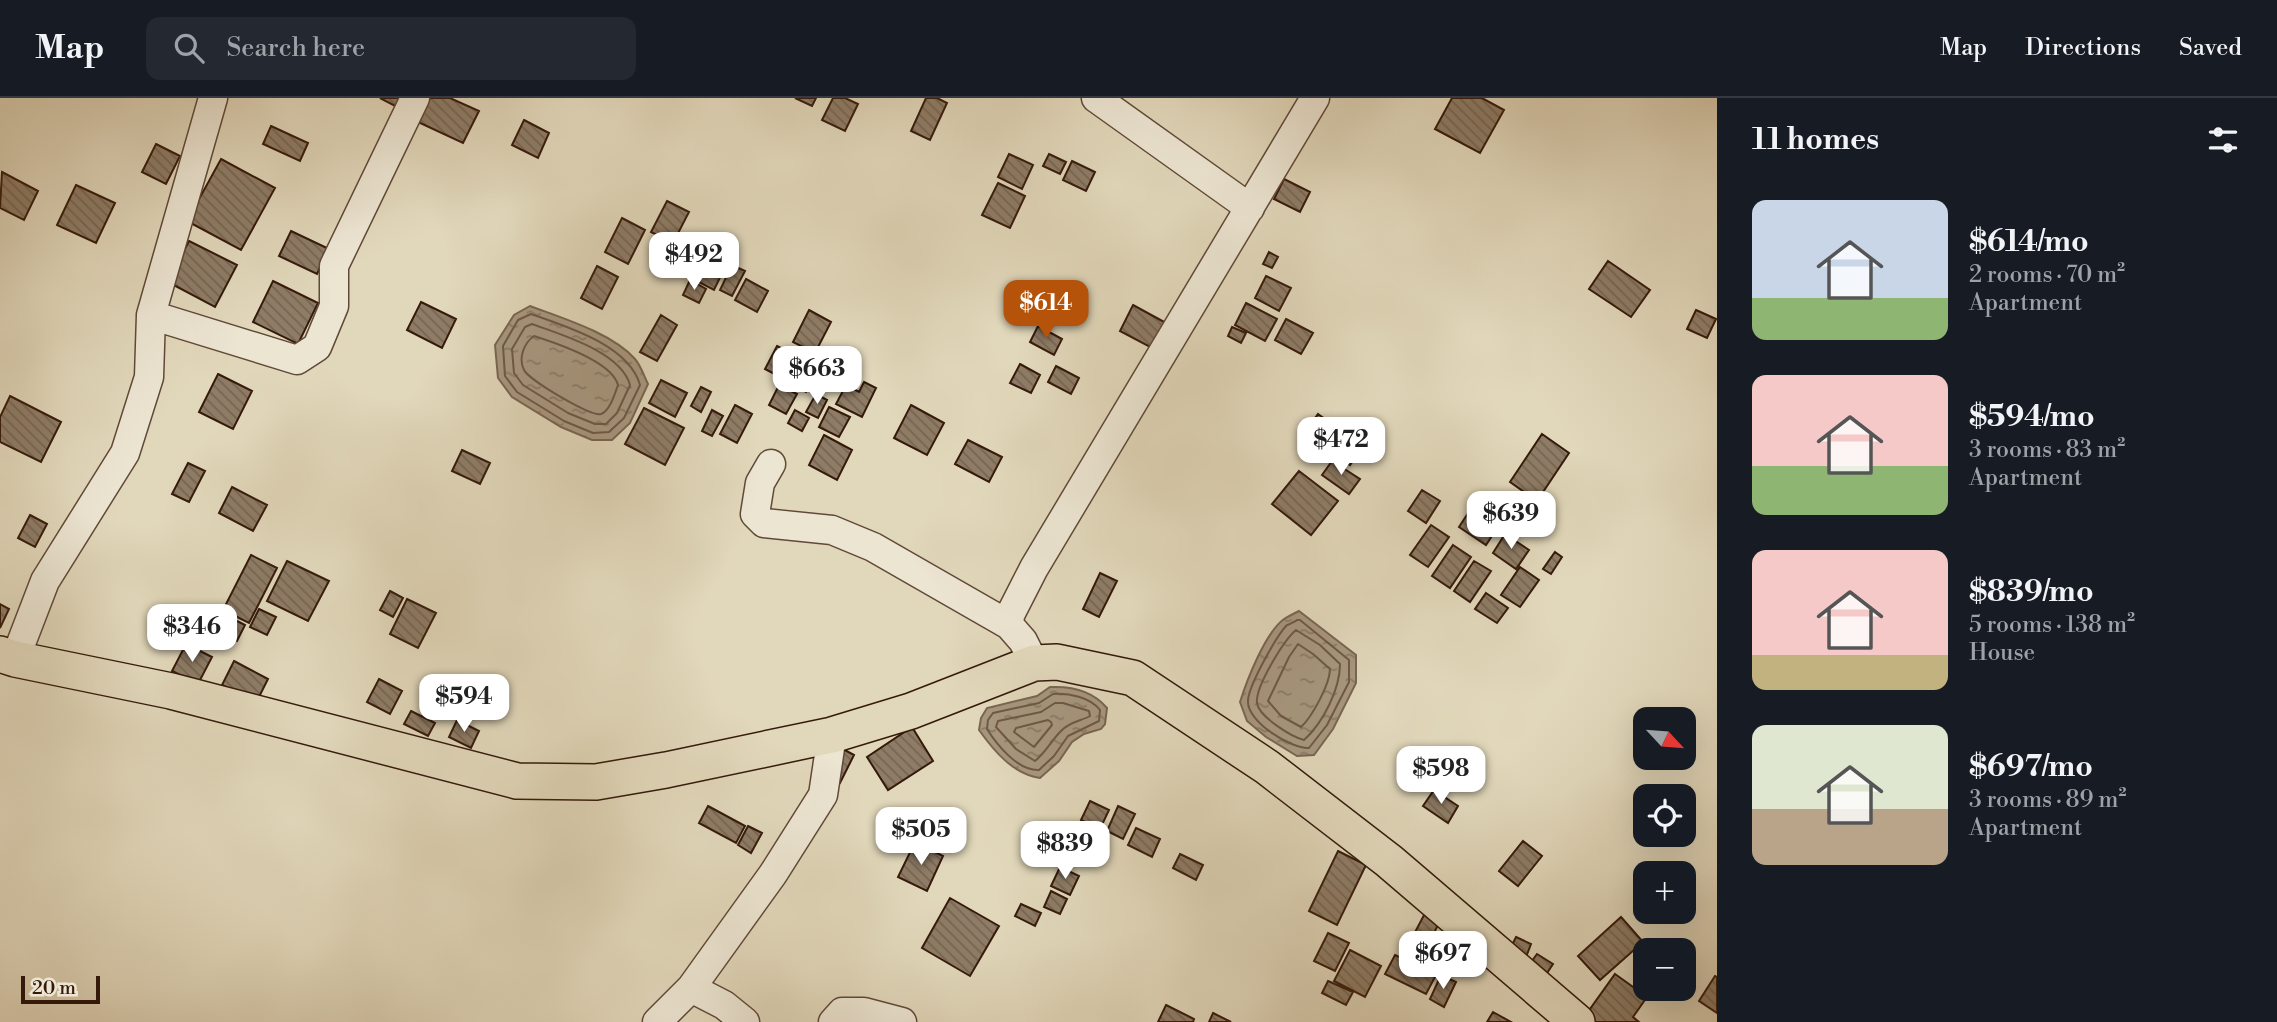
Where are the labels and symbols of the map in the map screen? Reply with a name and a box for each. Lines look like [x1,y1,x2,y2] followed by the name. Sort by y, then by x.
[653,232,735,292] pin: $492
[1005,280,1087,340] pin: $614
[776,346,858,406] pin: $663
[1300,418,1382,477] pin: $472
[1470,491,1552,551] pin: $639
[151,604,233,664] pin: $346
[423,674,505,734] pin: $594
[1633,707,1696,770] north arrow
[1400,746,1482,806] pin: $598
[880,808,962,867] pin: $505
[1024,822,1106,881] pin: $839
[1402,932,1484,991] pin: $697
[21,973,100,1005] scale bar

